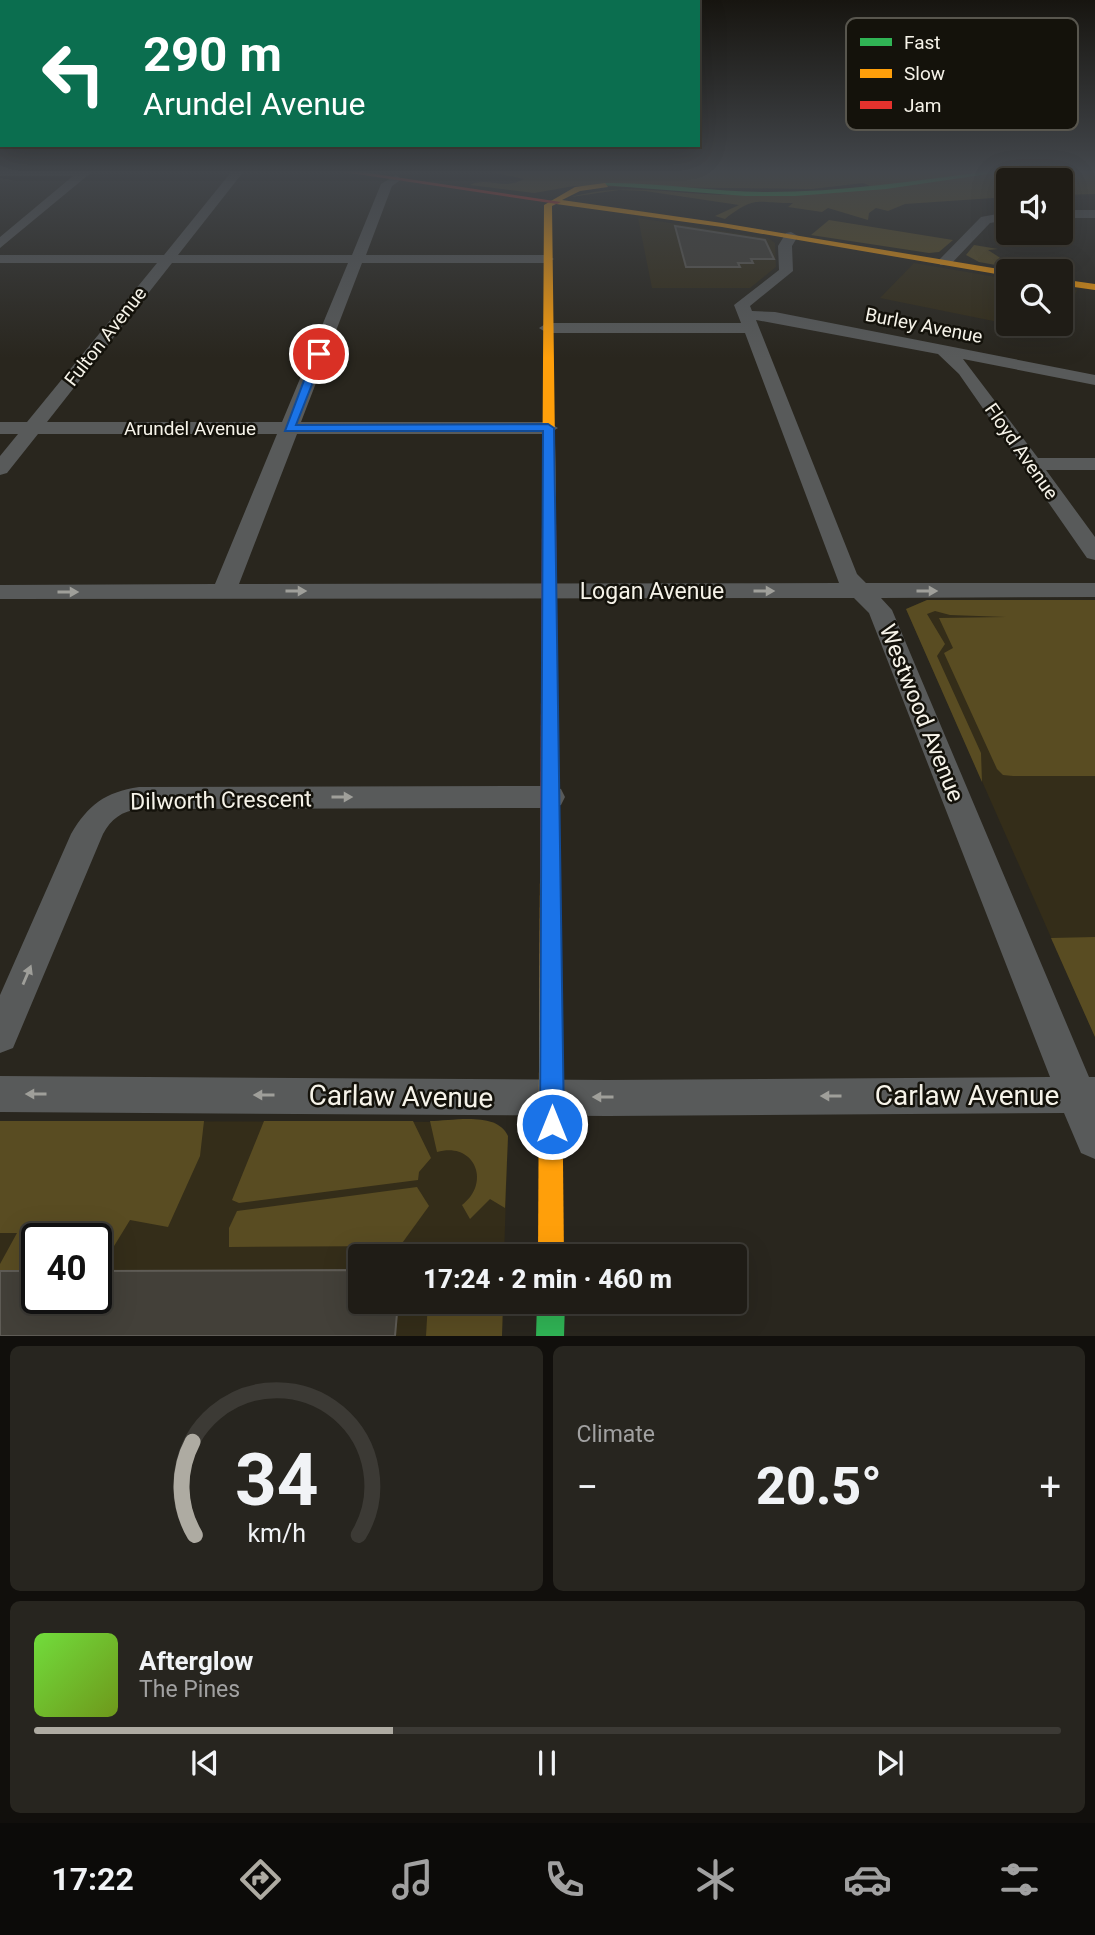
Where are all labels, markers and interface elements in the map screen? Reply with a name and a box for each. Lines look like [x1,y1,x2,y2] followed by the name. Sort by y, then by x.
[846,18,1078,130] legend
[143,26,282,83] text: 290 m
[28,28,119,119] icon: left
[904,31,941,54] text: Fast
[904,62,945,85] text: Slow
[143,85,365,123] text: Arundel Avenue
[904,94,941,117] text: Jam
[996,168,1073,336] map controls
[996,168,1073,245] button: sound
[996,259,1073,336] button: search
[60,282,151,391] street label: Fulton Avenue
[863,303,985,348] street label: Burley Avenue
[289,324,349,384] pin
[300,335,338,373] icon: arrive
[980,399,1063,504] street label: Floyd Avenue
[124,417,256,440] street label: Arundel Avenue
[580,578,724,605] street label: Logan Avenue
[285,585,307,597] one-way arrow
[753,585,775,597] one-way arrow
[916,585,938,597] one-way arrow
[57,586,79,598] one-way arrow
[874,620,969,806] street label: Westwood Avenue
[130,785,312,816] street label: Dilworth Crescent
[331,791,353,803] one-way arrow
[22,964,33,985] one-way arrow
[308,1078,494,1115] street label: Carlaw Avenue
[875,1079,1059,1112] street label: Carlaw Avenue
[515,1087,589,1161] position arrow
[25,1088,47,1100] one-way arrow
[252,1089,274,1101] one-way arrow
[820,1090,842,1102] one-way arrow
[592,1091,614,1103] one-way arrow
[21,1223,112,1314] speed limit sign: 40
[423,1264,672,1294] text: 17:24 · 2 min · 460 m
[577,1421,655,1448] text: Climate
[234,1437,318,1523] text: 34
[756,1456,882,1517] text: 20.5°
[577,1465,598,1509] text: −
[1039,1465,1061,1509] text: +
[247,1518,306,1547] text: km/h
[139,1646,253,1676] text: Afterglow
[139,1676,240,1703] text: The Pines
[186,1744,224,1782] icon: previous
[528,1744,566,1782] icon: pause
[871,1744,909,1782] icon: next
[236,1855,285,1904] icon: directions
[388,1855,437,1904] icon: music
[540,1855,589,1904] icon: phone
[691,1855,740,1904] icon: climate
[843,1855,892,1904] icon: car
[995,1855,1044,1904] icon: filters
[51,1860,134,1898] text: 17:22

